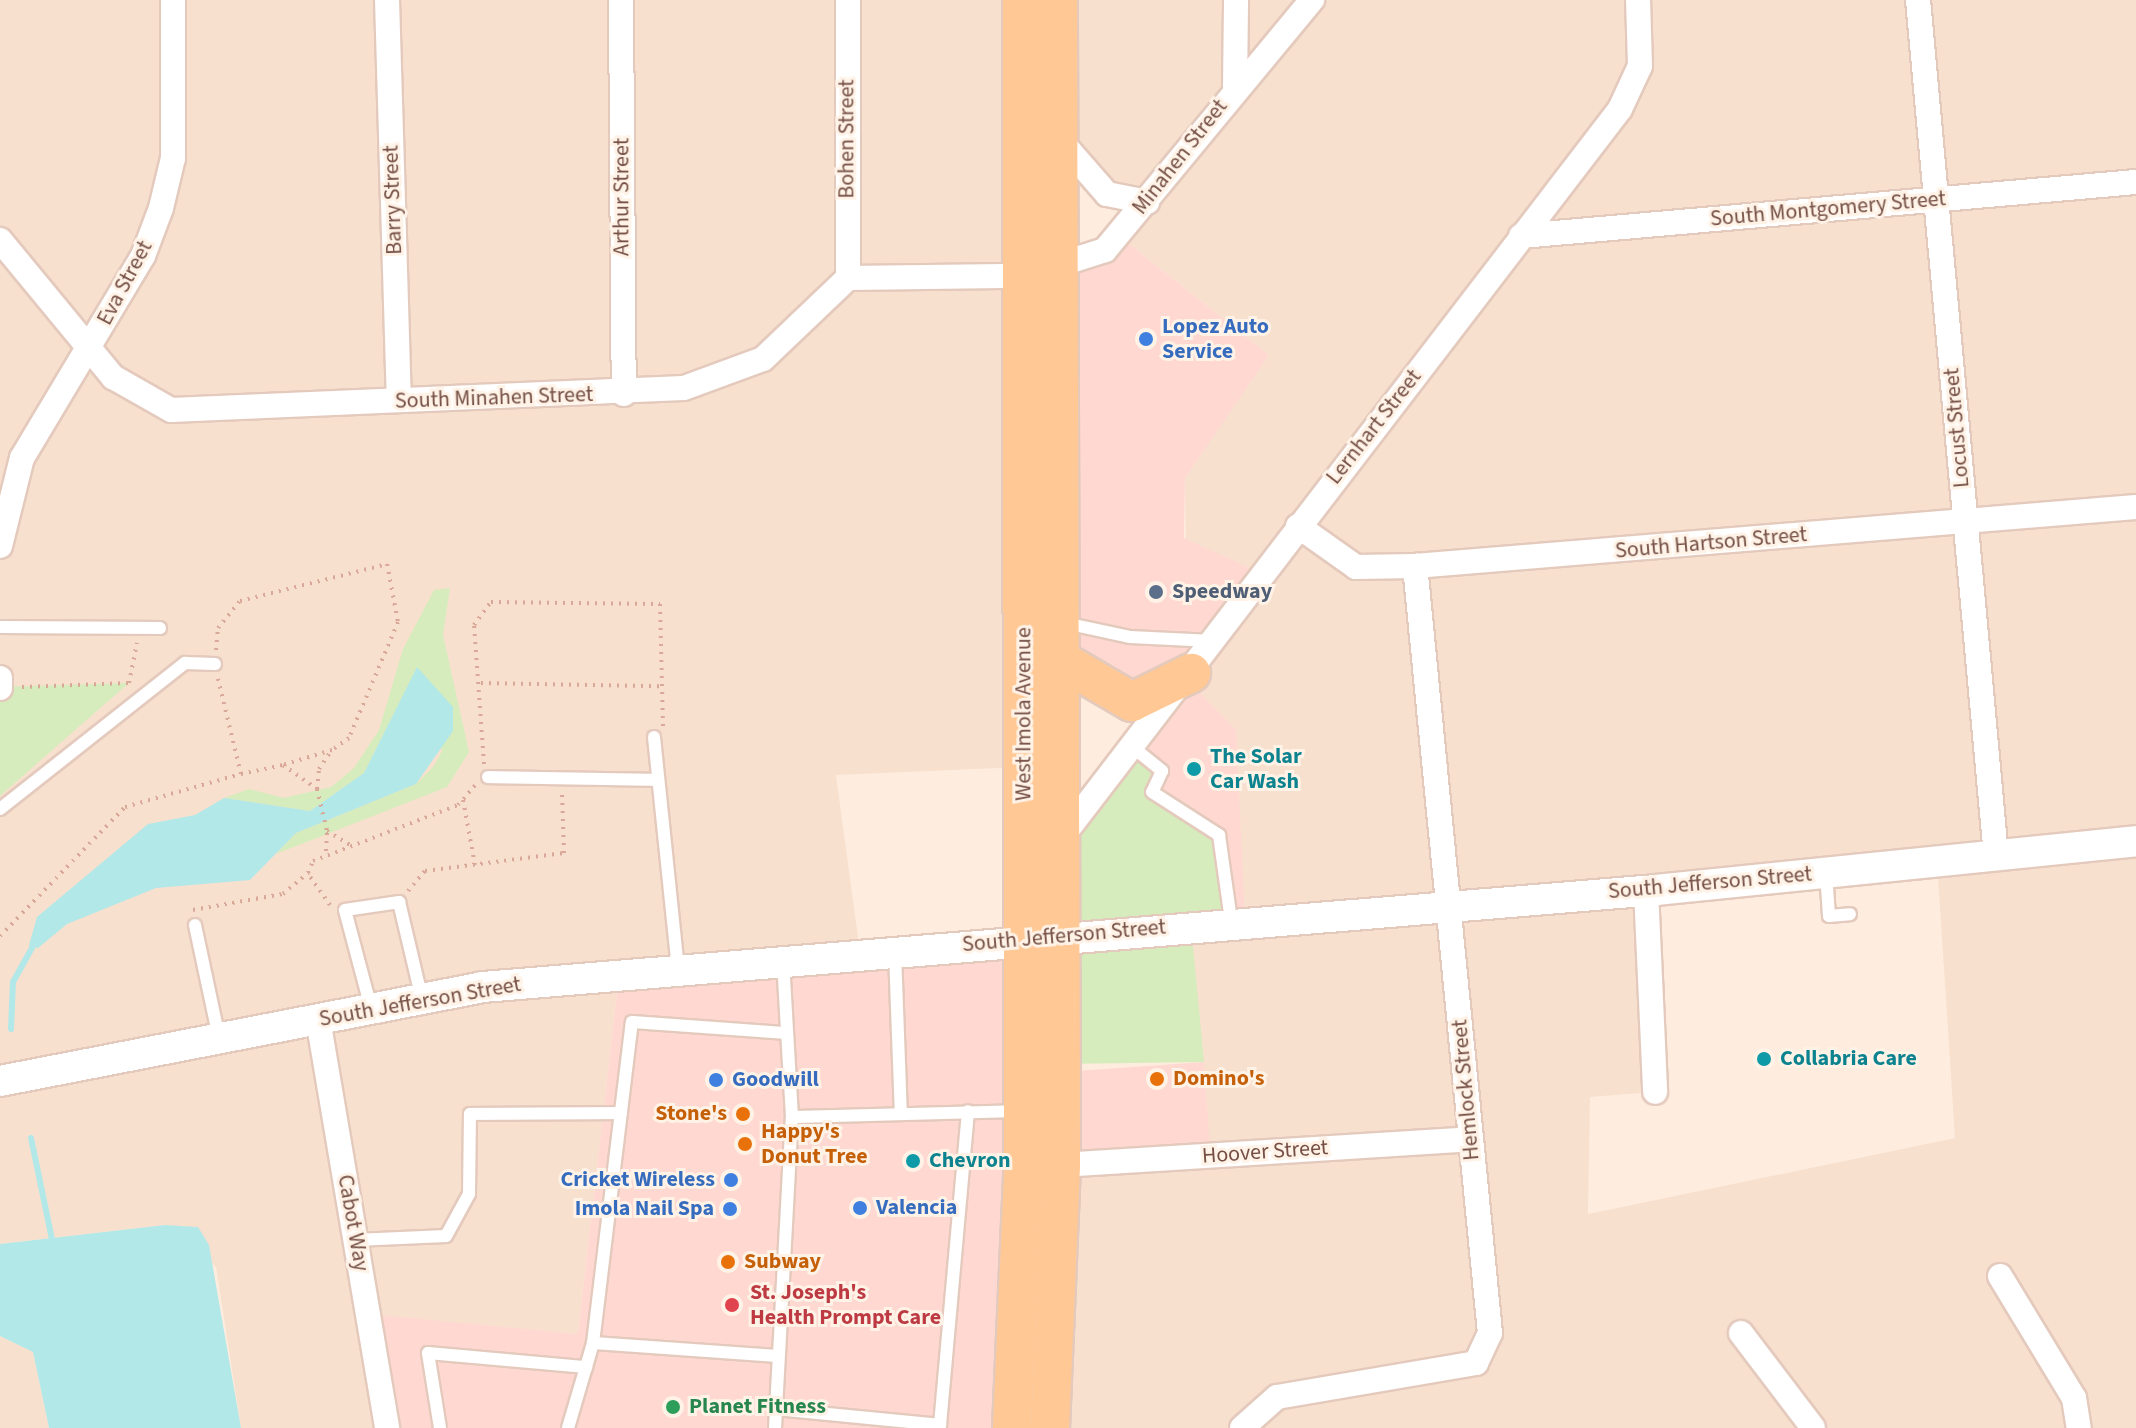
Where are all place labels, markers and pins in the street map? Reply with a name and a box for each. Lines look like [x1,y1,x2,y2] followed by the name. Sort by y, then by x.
[1162,313,1269,364] place label: Lopez Auto Service
[1137,330,1155,348] marker: Lopez Auto Service
[1172,579,1272,605] place label: Speedway
[1147,583,1165,601] marker: Speedway
[1210,743,1302,794] place label: The Solar Car Wash
[1185,760,1203,778] marker: The Solar Car Wash
[1780,1046,1917,1072] place label: Collabria Care
[1755,1050,1773,1068] marker: Collabria Care
[1173,1066,1264,1092] place label: Domino's
[732,1067,819,1093] place label: Goodwill
[1148,1070,1166,1088] marker: Domino's
[707,1071,725,1089] marker: Goodwill
[655,1101,727,1127] place label: Stone's
[734,1105,752,1123] marker: Stone's
[761,1118,868,1170] place label: Happy's Donut Tree
[736,1135,754,1153] marker: Happy's Donut Tree
[929,1148,1010,1174] place label: Chevron
[904,1152,922,1170] marker: Chevron
[561,1167,715,1193] place label: Cricket Wireless
[722,1171,740,1189] marker: Cricket Wireless
[876,1195,957,1221] place label: Valencia
[575,1196,714,1222] place label: Imola Nail Spa
[851,1199,869,1217] marker: Valencia
[721,1200,739,1218] marker: Imola Nail Spa
[744,1249,821,1275] place label: Subway
[719,1253,737,1271] marker: Subway
[750,1279,941,1330] place label: St. Joseph's Health Prompt Care
[721,1294,743,1316] marker: St. Joseph's Health Prompt Care
[689,1394,826,1420] place label: Planet Fitness
[664,1398,682,1416] marker: Planet Fitness

